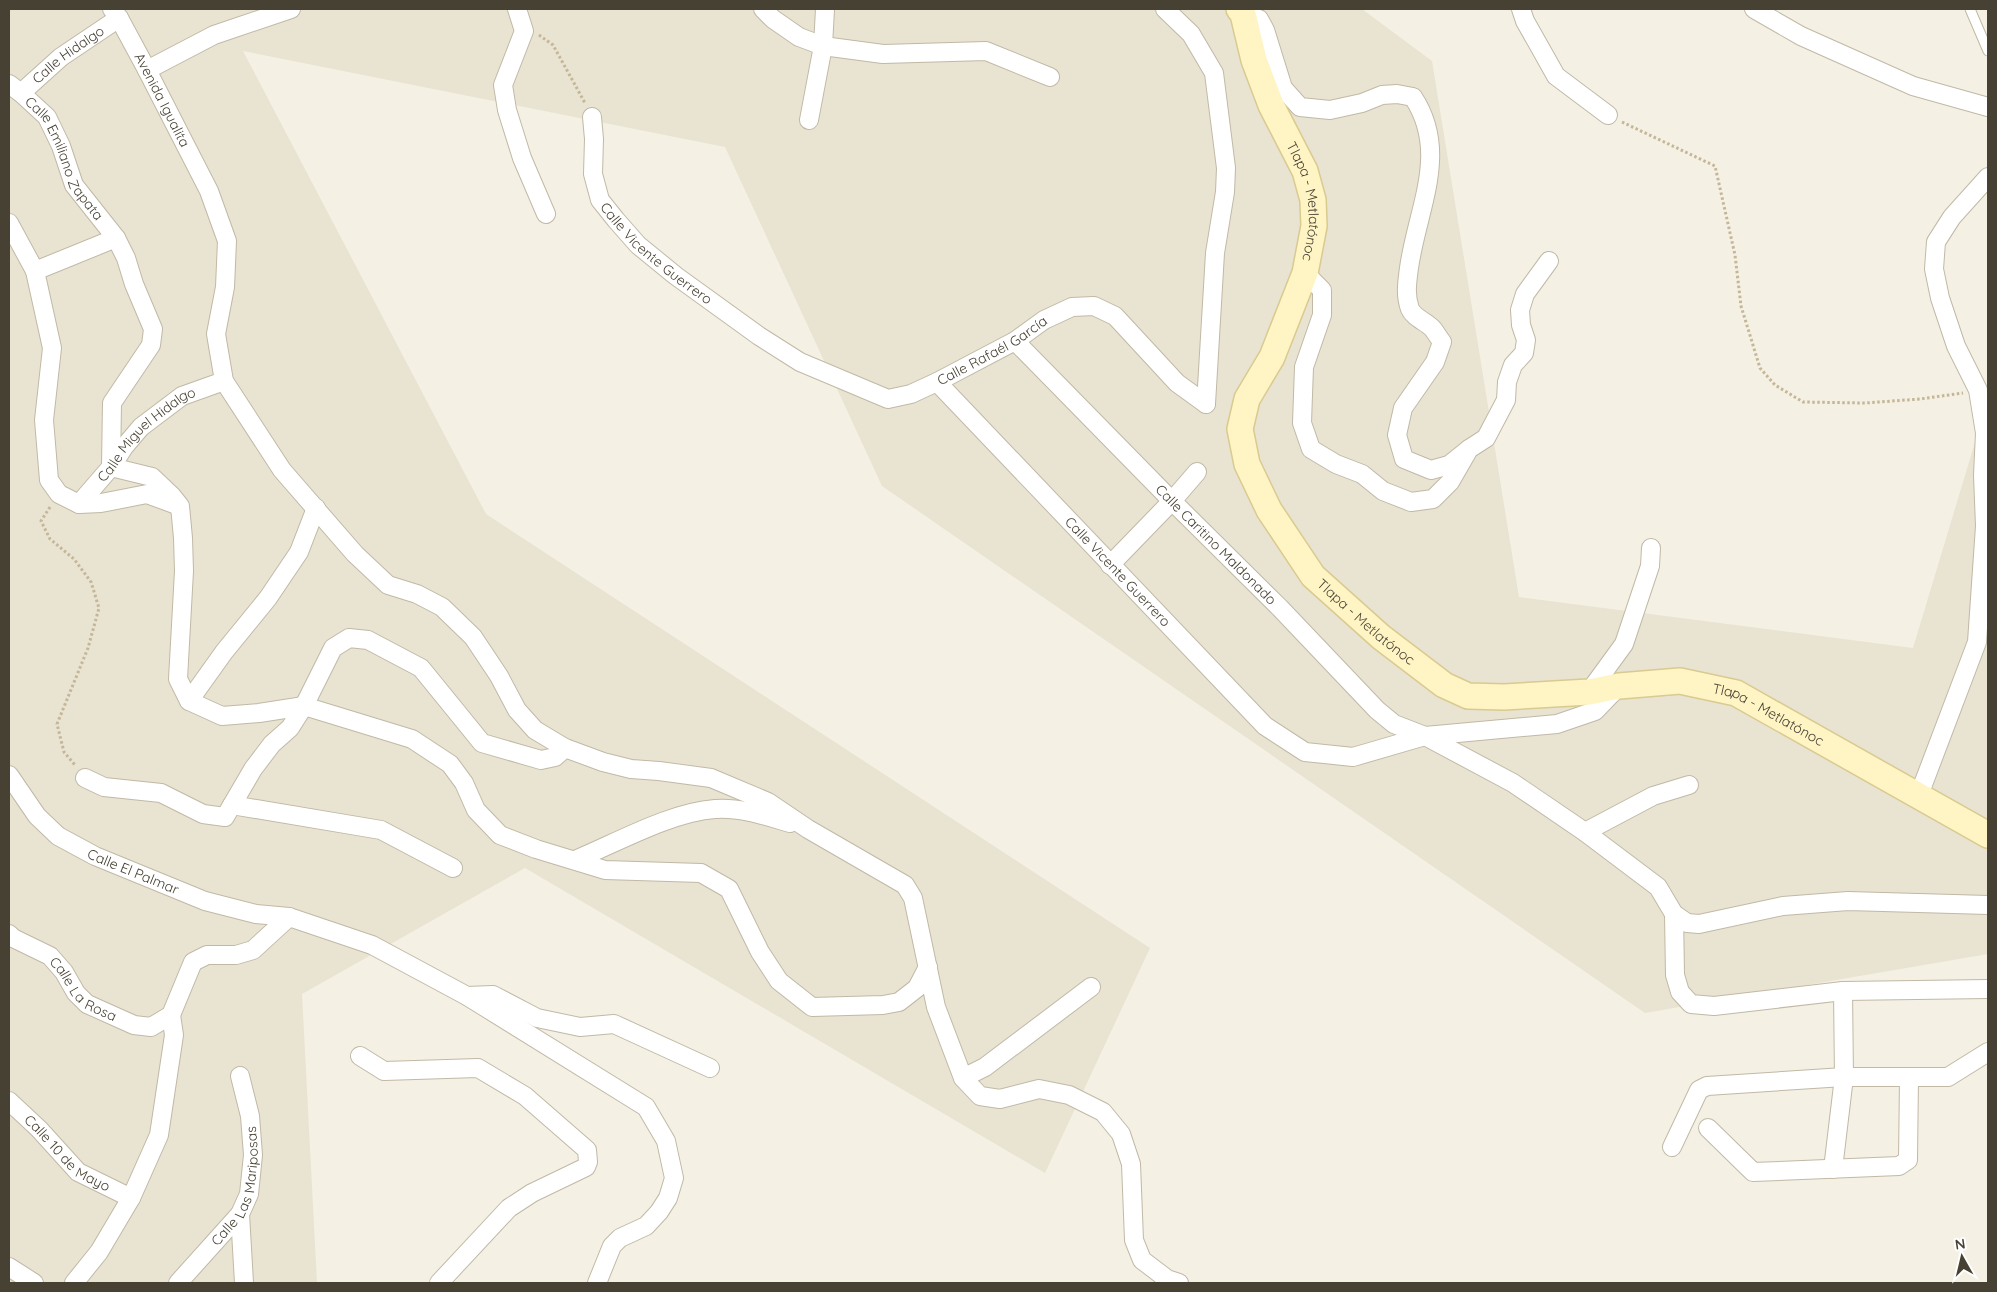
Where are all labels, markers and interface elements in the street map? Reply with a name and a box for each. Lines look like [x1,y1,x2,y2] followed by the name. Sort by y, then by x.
[28,22,108,88] street label: Calle Hidalgo
[130,50,194,150] street label: Avenida Igualita
[21,92,107,224] street label: Calle Emiliano Zapata
[1282,139,1323,263] street label: Tlapa - Metlatónoc
[596,199,716,308] street label: Calle Vicente Guerrero
[934,312,1051,389] street label: Calle Rafaél García
[93,383,198,486] street label: Calle Miguel Hidalgo
[1152,480,1280,608] street label: Calle Caritino Maldonado
[1061,513,1174,630] street label: Calle Vicente Guerrero
[1313,575,1419,669] street label: Tlapa - Metlatónoc
[1711,679,1827,750] street label: Tlapa - Metlatónoc
[84,845,182,899] street label: Calle El Palmar
[46,953,119,1025] street label: Calle La Rosa
[21,1111,113,1195] street label: Calle 10 de Mayo
[207,1126,262,1249] street label: Calle Las Mariposas
[1937,1232,1987,1282] north arrow
[1954,1234,1967,1254] text: N

